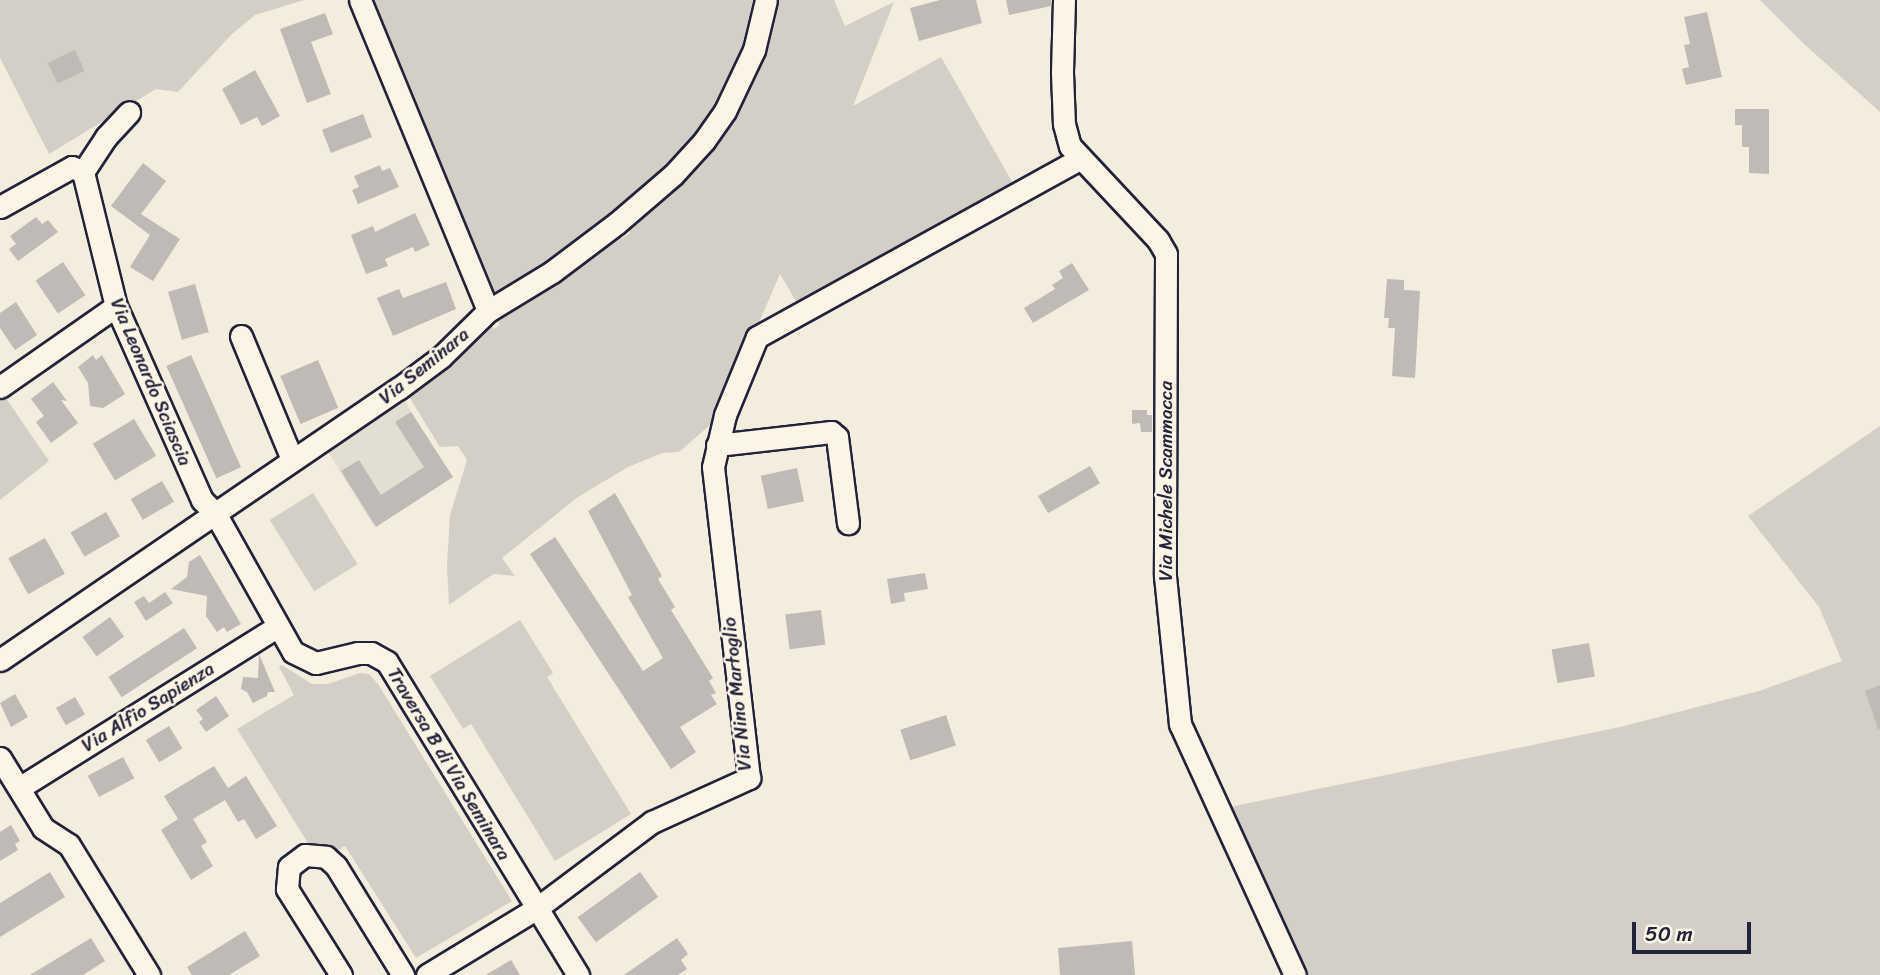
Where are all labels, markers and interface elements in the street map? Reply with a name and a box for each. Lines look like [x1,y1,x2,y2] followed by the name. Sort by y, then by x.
[105,294,197,470] street label: Via Leonardo Sciascia
[374,323,474,409] street label: Via Seminara
[1155,382,1177,580] street label: Via Michele Scammacca
[718,616,756,772] street label: Via Nino Martoglio
[77,657,219,757] street label: Via Alfio Sapienza
[382,663,516,865] street label: Traversa B di Via Seminara
[1635,908,1754,952] scale bar
[1645,915,1693,953] text: 50 m

